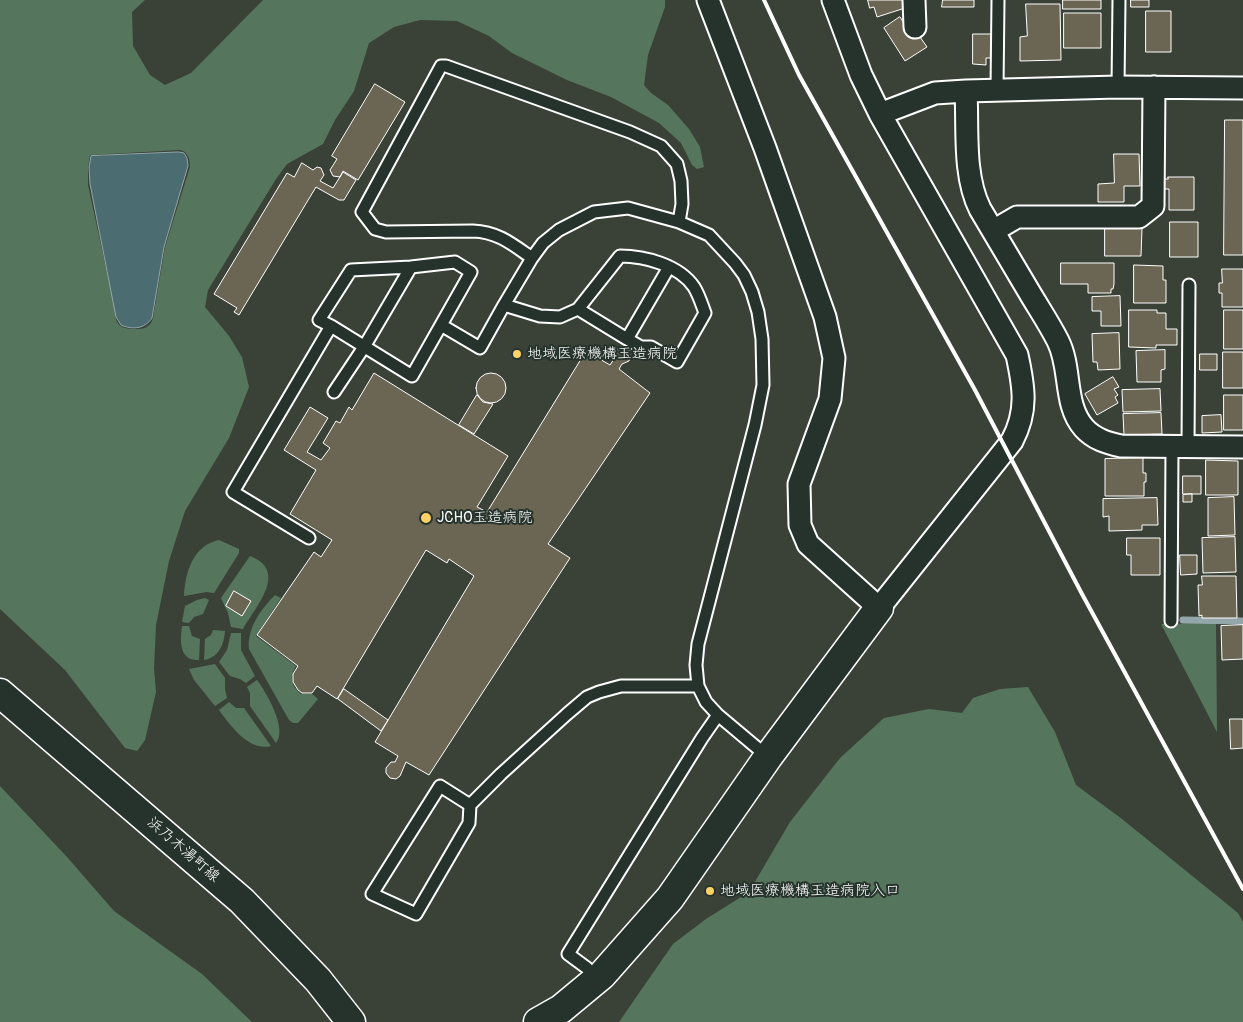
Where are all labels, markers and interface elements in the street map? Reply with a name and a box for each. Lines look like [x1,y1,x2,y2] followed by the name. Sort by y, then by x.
[527,345,677,363] place label: 地域医療機構玉造病院
[511,348,523,360] marker: 地域医療機構玉造病院
[437,509,532,527] place label: JCHO玉造病院
[419,511,433,525] marker: JCHO玉造病院
[143,814,223,886] street label: 浜乃木湯町線
[720,882,900,900] place label: 地域医療機構玉造病院入口
[704,885,716,897] marker: 地域医療機構玉造病院入口

